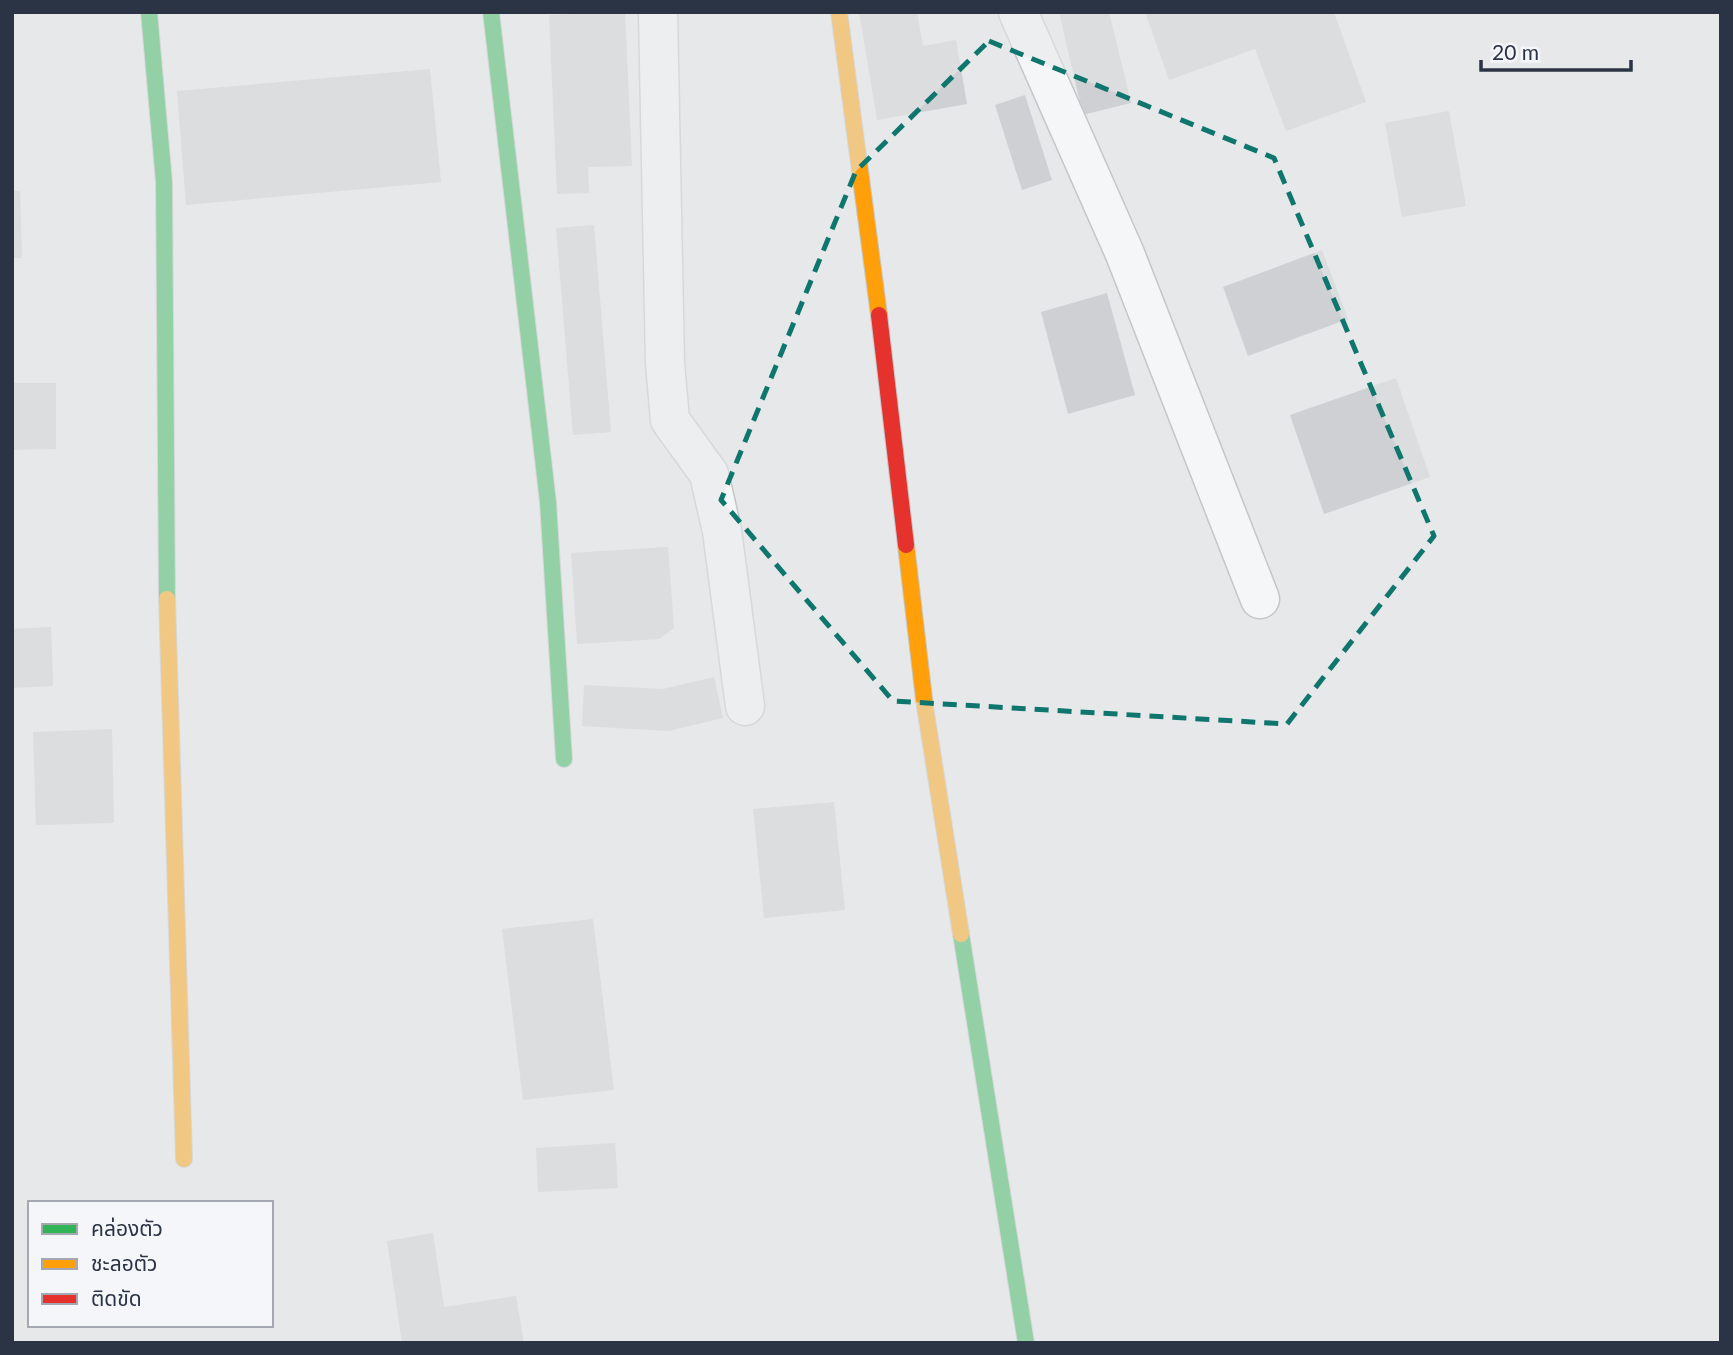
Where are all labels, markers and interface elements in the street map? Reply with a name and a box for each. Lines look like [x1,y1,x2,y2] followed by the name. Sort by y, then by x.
[1481,28,1632,72] scale bar
[1492,39,1539,64] text: 20 m
[28,1201,273,1327] legend
[91,1215,163,1240] text: คล่องตัว
[91,1250,157,1275] text: ชะลอตัว
[91,1285,142,1310] text: ติดขัด

